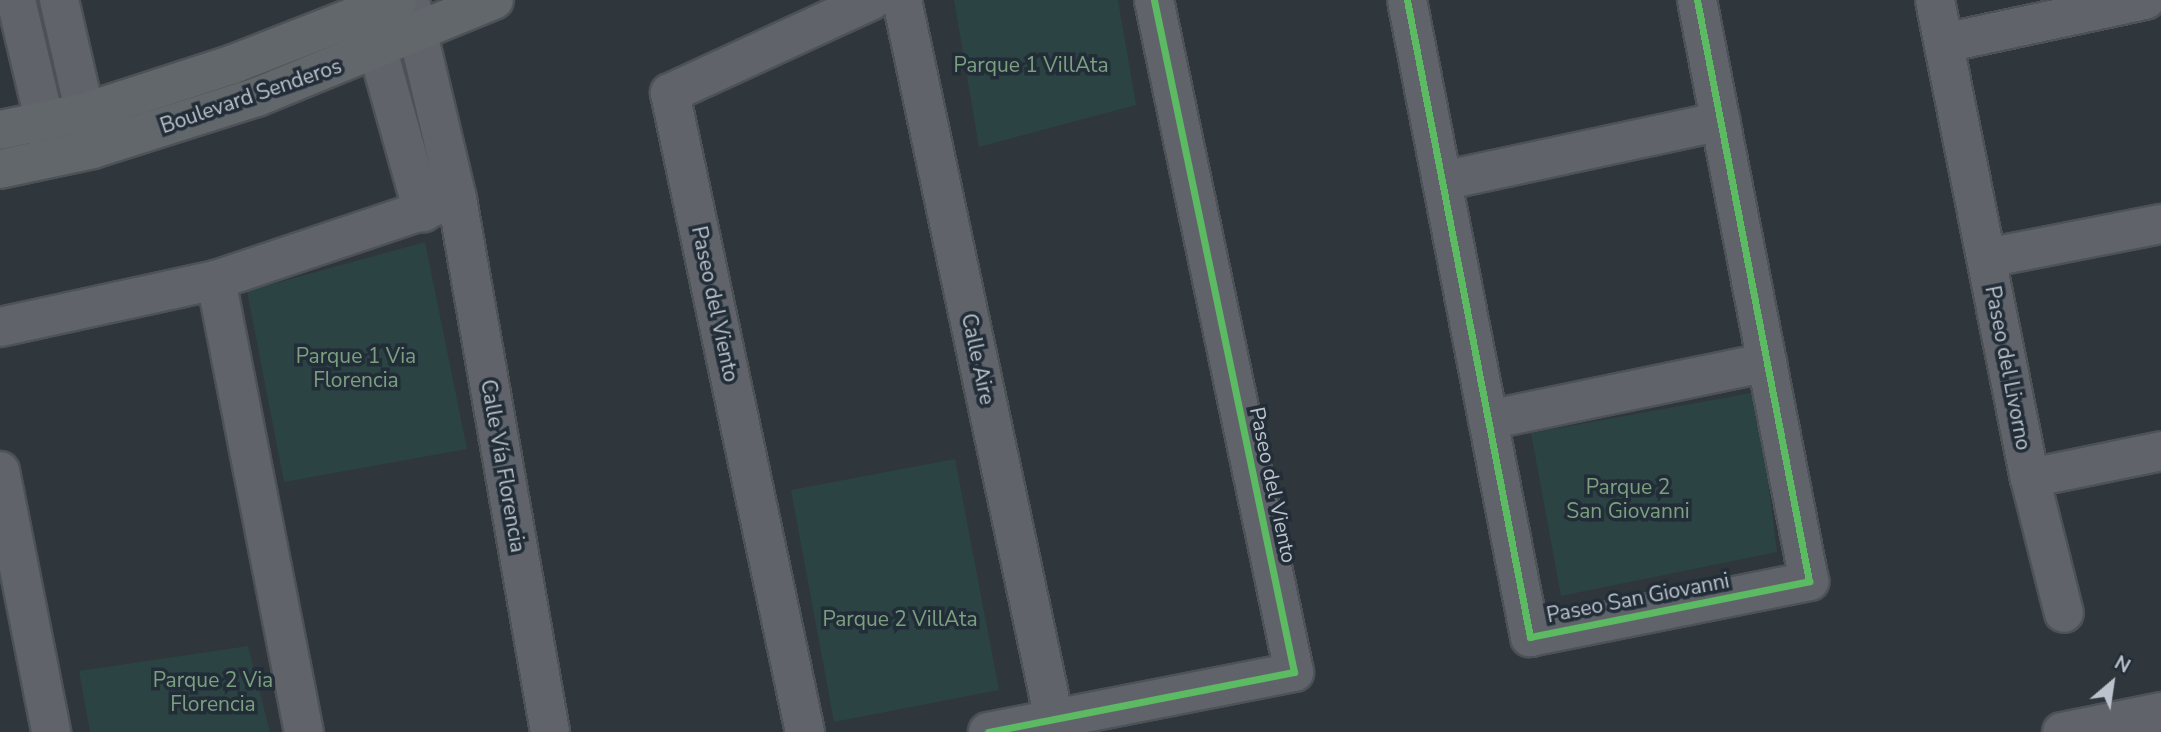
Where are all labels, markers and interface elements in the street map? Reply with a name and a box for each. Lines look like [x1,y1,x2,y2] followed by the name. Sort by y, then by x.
[953,52,1109,78] park label: Parque 1 VillAta
[157,53,345,139] street label: Boulevard Senderos
[686,224,744,384] street label: Paseo del Viento
[1980,284,2036,452] street label: Paseo del Livorno
[956,311,1000,407] street label: Calle Aire
[296,343,416,393] park label: Parque 1 Via Florencia
[475,378,531,554] street label: Calle Vía Florencia
[1244,405,1302,565] street label: Paseo del Viento
[1566,474,1690,524] park label: Parque 2 San Giovanni
[1544,568,1732,628] street label: Paseo San Giovanni
[822,606,978,632] park label: Parque 2 VillAta
[2077,648,2147,718] north arrow
[2110,650,2135,679] text: N
[153,667,273,717] park label: Parque 2 Via Florencia

